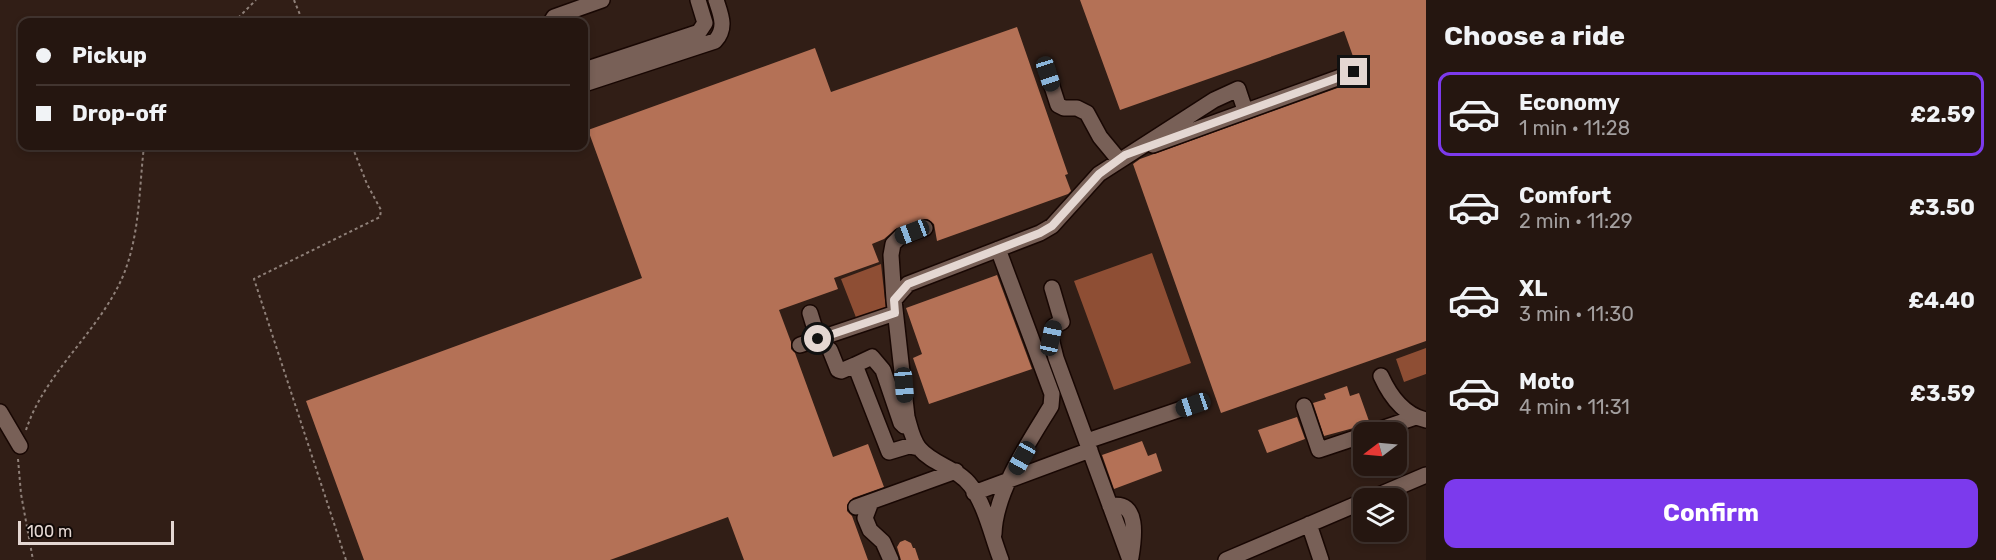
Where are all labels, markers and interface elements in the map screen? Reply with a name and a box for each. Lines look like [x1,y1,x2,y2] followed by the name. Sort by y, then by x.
[1444,20,1625,52] text: Choose a ride
[72,42,147,69] text: Pickup
[1034,54,1062,94] car
[1340,58,1367,85] route end
[1447,87,1501,141] icon: car
[1519,89,1620,116] text: Economy
[72,100,167,127] text: Drop-off
[1910,101,1975,128] text: £2.59
[1519,116,1630,140] text: 1 min · 11:28
[1447,180,1501,234] icon: car
[1519,182,1611,209] text: Comfort
[1909,194,1975,221] text: £3.50
[1519,209,1633,233] text: 2 min · 11:29
[892,217,932,247] car
[1447,273,1501,327] icon: car
[1519,275,1547,302] text: XL
[1908,287,1975,314] text: £4.40
[1519,302,1634,326] text: 3 min · 11:30
[1038,319,1064,357] car
[804,325,831,352] route start
[893,366,915,404] car
[1447,366,1501,420] icon: car
[1519,368,1574,395] text: Moto
[1910,380,1975,407] text: £3.59
[1173,391,1213,419] car
[1519,395,1630,419] text: 4 min · 11:31
[1353,422,1407,476] north arrow
[1353,422,1407,542] map controls
[1005,438,1039,478] car
[1444,479,1978,548] button: Confirm
[1353,488,1407,542] button: layers
[18,518,174,546] scale bar
[27,522,72,541] text: 100 m

